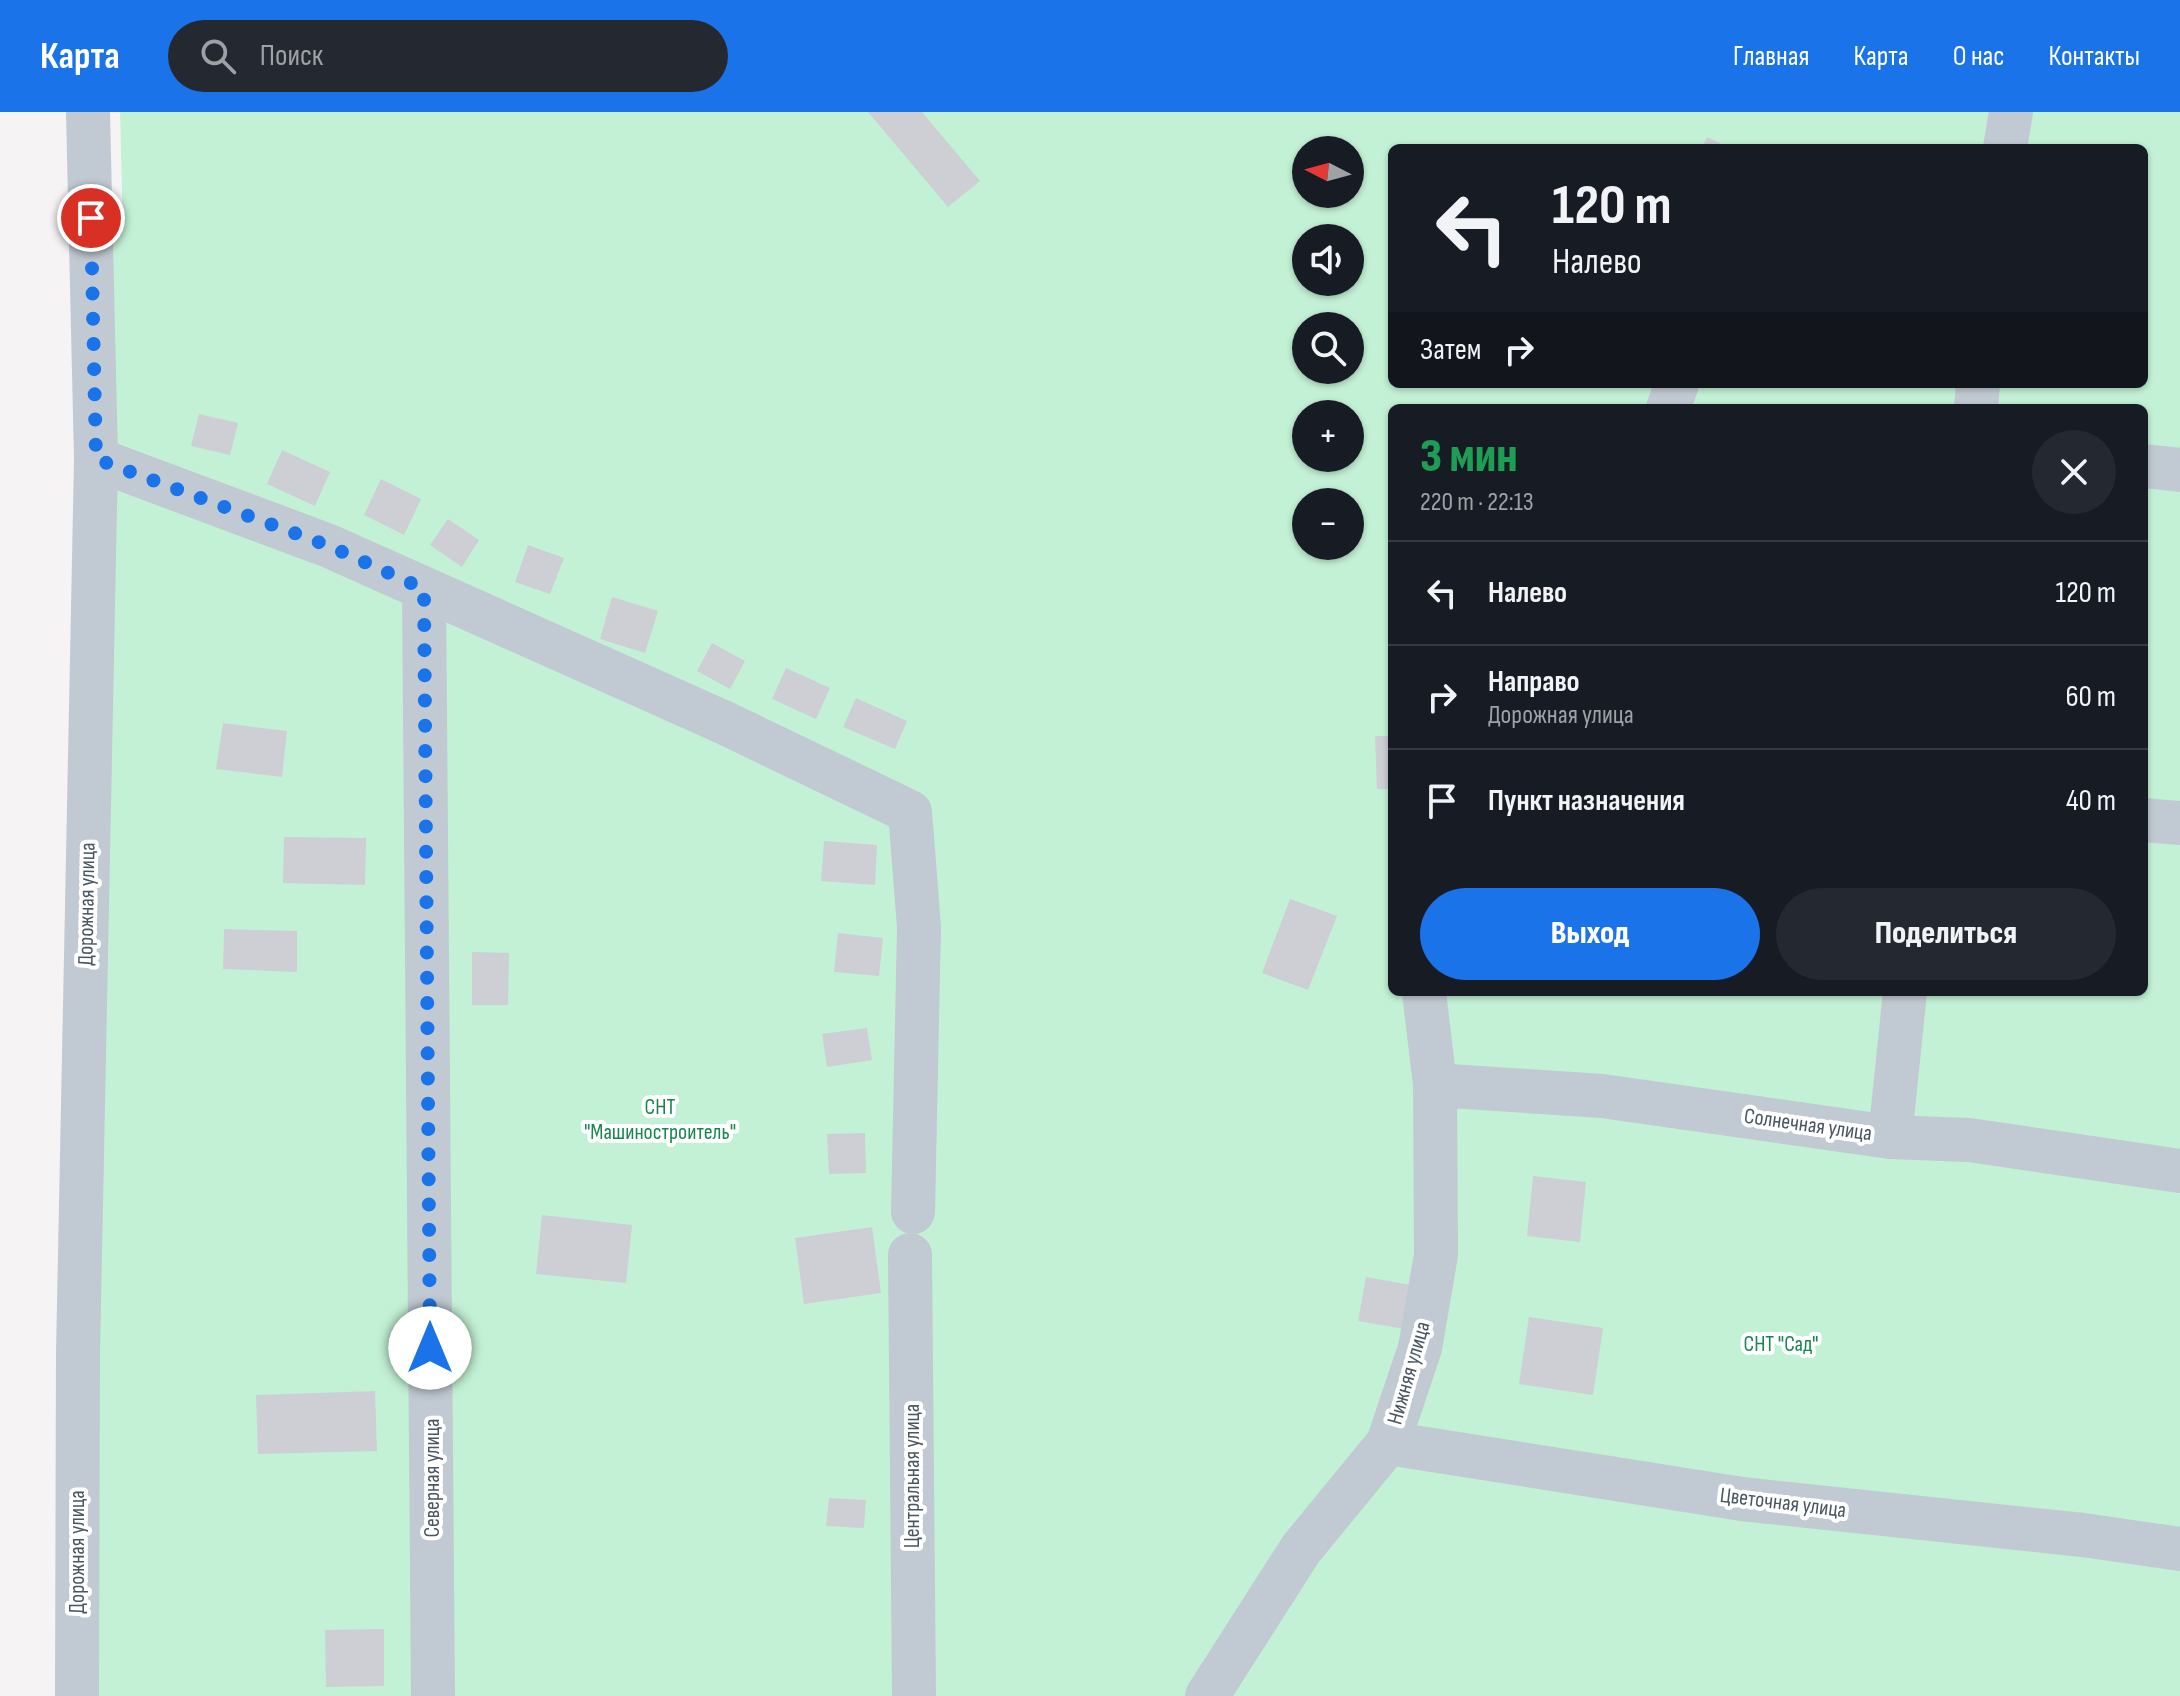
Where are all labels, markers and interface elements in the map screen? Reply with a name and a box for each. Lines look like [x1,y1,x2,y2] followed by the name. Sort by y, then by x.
[168,20,728,92] search box
[40,34,120,79] text: Карта
[196,34,240,78] icon: search
[260,38,323,74] text: Поиск
[1733,40,1809,73] text: Главная
[1853,40,1909,73] text: Карта
[1953,40,2005,73] text: О нас
[2049,40,2140,73] text: Контакты
[1292,136,1364,208] north arrow
[1292,136,1364,560] map controls
[1552,173,1672,240] text: 120 m
[1420,176,1524,280] icon: left
[57,184,125,252] pin
[69,196,113,240] icon: arrive
[1292,224,1364,296] button: sound
[1552,241,1642,284] text: Налево
[1292,312,1364,384] button: search
[1497,328,1541,372] icon: right
[1420,332,1481,368] text: Затем
[1292,400,1364,472] button: +
[1420,428,1518,485] text: 3 мин
[2032,430,2116,514] button: close
[1420,487,1534,518] text: 220 m · 22:13
[1292,488,1364,560] button: −
[1420,571,1464,615] icon: left
[1488,575,1567,611] text: Налево
[2055,575,2116,611] text: 120 m
[1488,664,1580,700] text: Направо
[1420,675,1464,719] icon: right
[2065,679,2116,715] text: 60 m
[1488,700,1634,731] text: Дорожная улица
[1420,779,1464,823] icon: arrive
[1488,783,1685,819] text: Пункт назначения
[2066,783,2116,819] text: 40 m
[72,842,102,966] street label: Дорожная улица
[1420,888,1760,980] button: Выход
[1776,888,2116,980] button: Поделиться
[584,1094,736,1146] park label: СНТ "Машиностроитель"
[1742,1103,1874,1147] street label: Солнечная улица
[388,1306,472,1390] position arrow
[1381,1318,1437,1428] street label: Нижняя улица
[1743,1331,1819,1358] park label: СНТ "Сад"
[899,1404,926,1548] street label: Центральная улица
[419,1418,446,1538] street label: Северная улица
[1718,1482,1848,1524] street label: Цветочная улица
[64,1490,91,1614] street label: Дорожная улица

